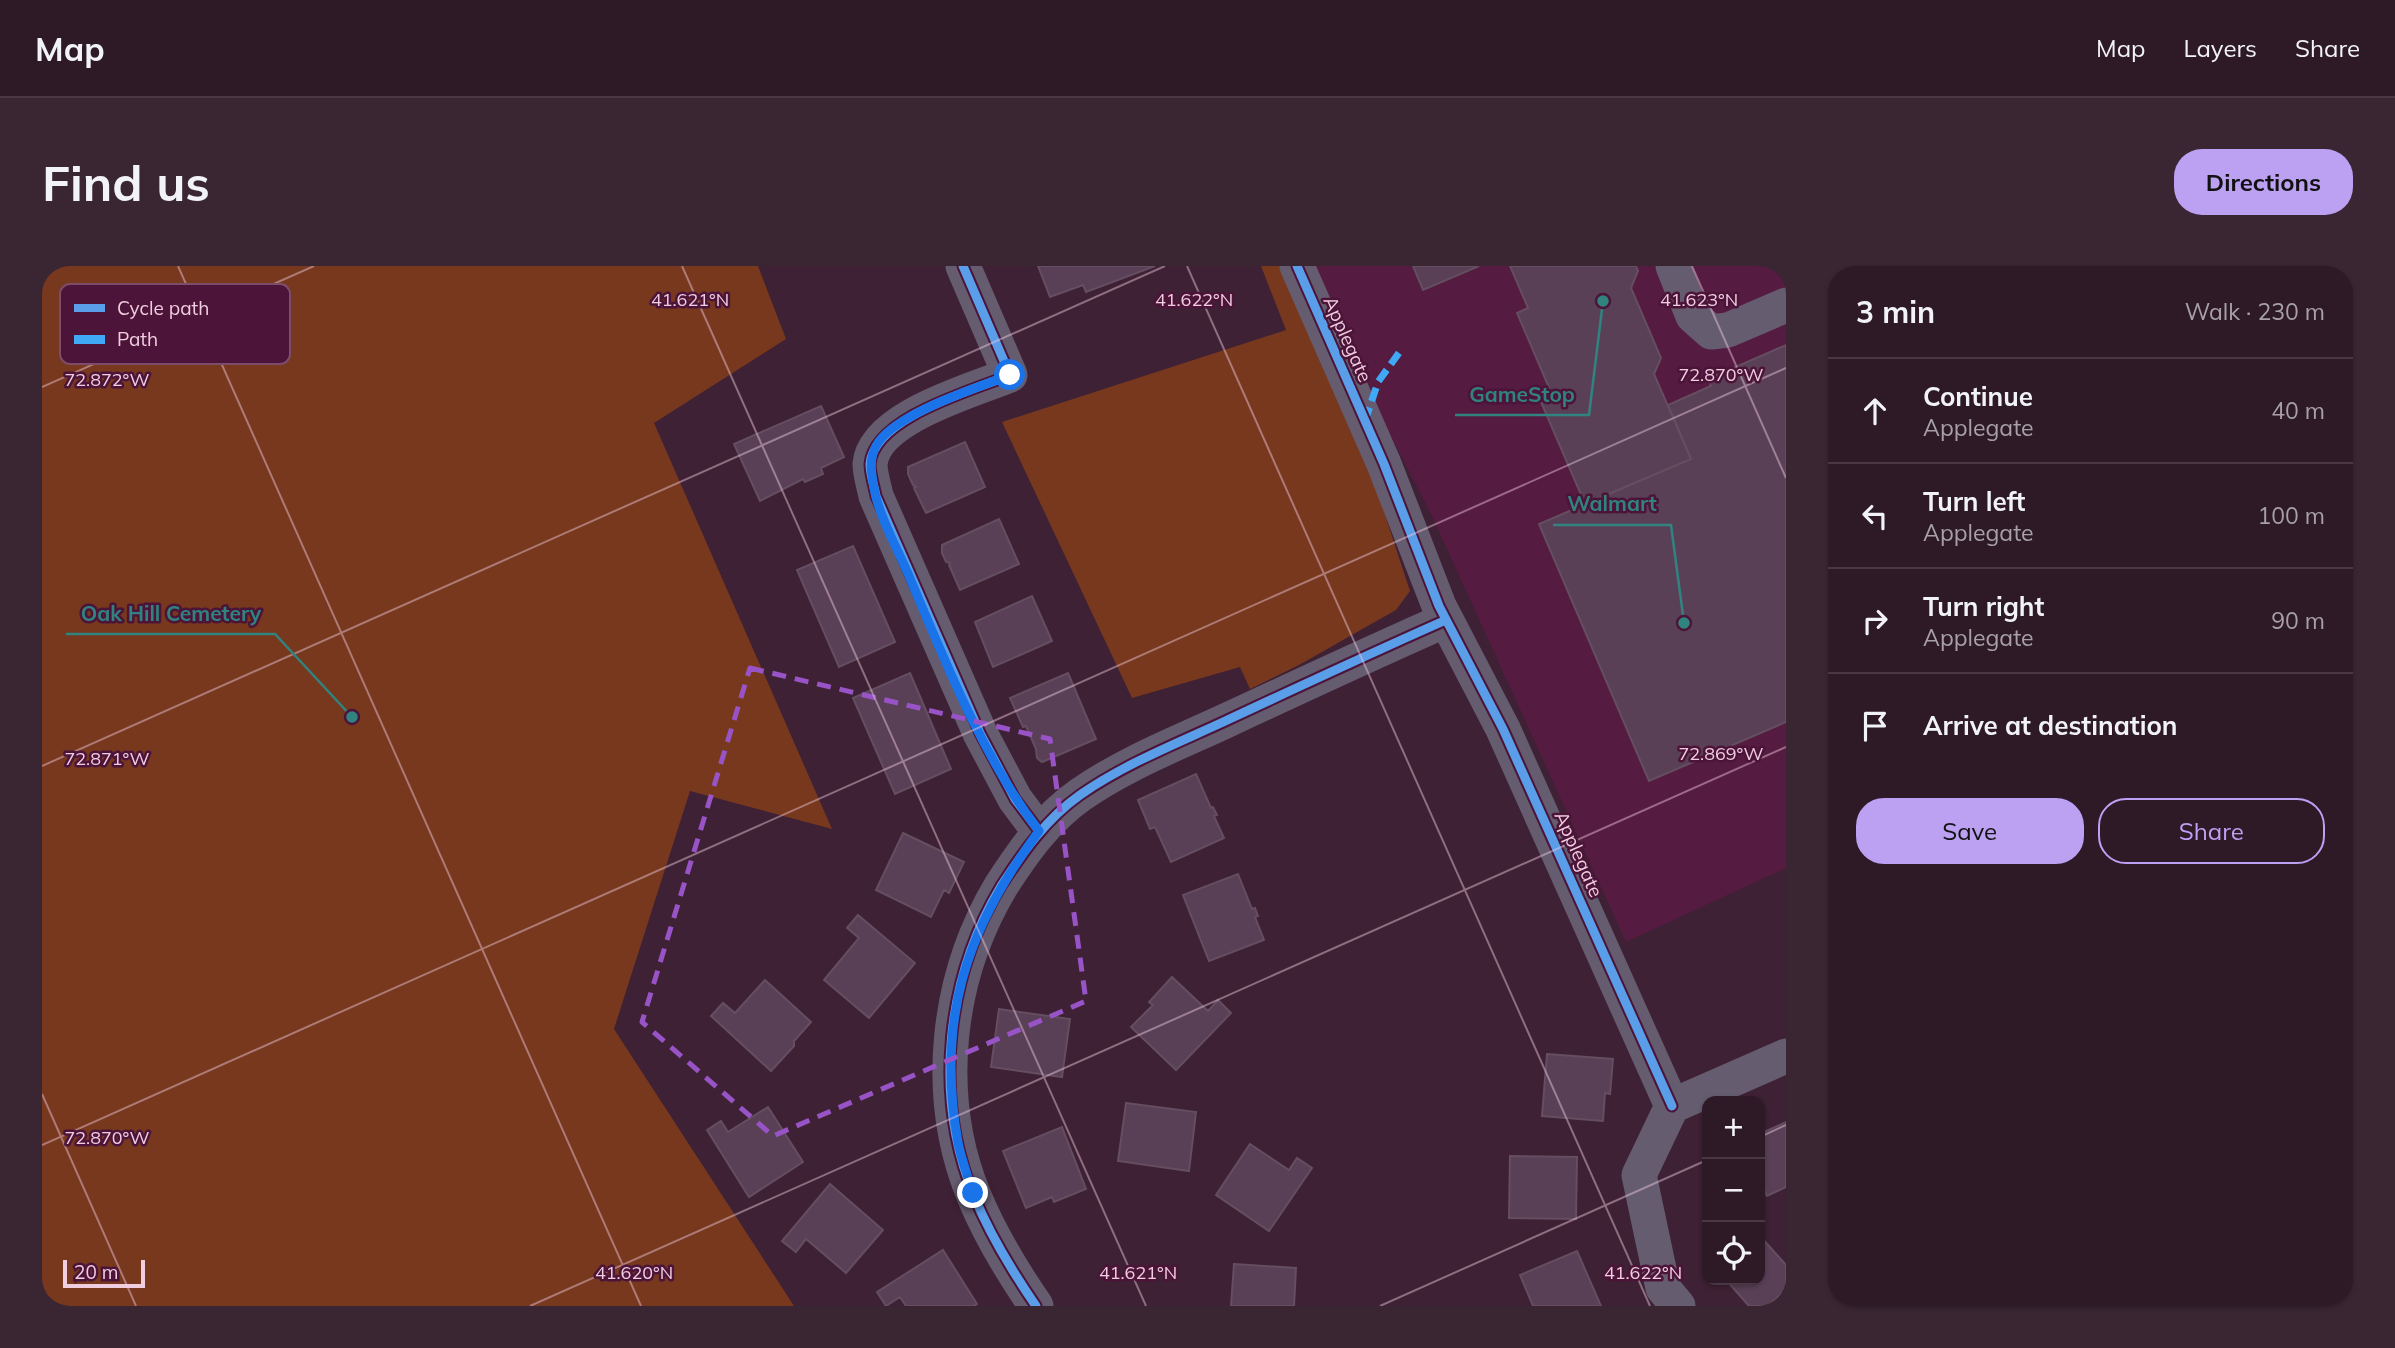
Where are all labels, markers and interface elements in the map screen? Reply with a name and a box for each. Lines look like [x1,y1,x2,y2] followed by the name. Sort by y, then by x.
[35,28,105,69] text: Map
[2096,33,2145,63] text: Map
[2183,33,2257,63] text: Layers
[2295,33,2360,63] text: Share
[2174,149,2353,215] button: Directions
[42,152,210,213] text: Find us
[60,284,290,364] legend
[651,288,729,311] text: 41.621°N
[1155,288,1233,311] text: 41.622°N
[1660,288,1738,311] text: 41.623°N
[1318,292,1378,386] street label: Applegate
[1856,293,1935,331] text: 3 min
[117,296,209,320] text: Cycle path
[2185,297,2325,326] text: Walk · 230 m
[117,327,158,351] text: Path
[994,359,1025,390] route start
[1678,363,1764,386] text: 72.870°W
[64,368,150,391] text: 72.872°W
[1455,373,1589,415] callout: GameStop
[1923,380,2033,413] text: Continue
[1469,381,1575,407] text: GameStop
[1856,392,1894,430] icon: ahead
[2271,396,2325,425] text: 40 m
[1923,413,2034,442] text: Applegate
[1553,483,1671,525] callout: Walmart
[1923,485,2025,518] text: Turn left
[1567,490,1657,516] text: Walmart
[1856,497,1894,535] icon: left
[2257,501,2325,530] text: 100 m
[1923,518,2034,547] text: Applegate
[1923,590,2044,623] text: Turn right
[66,592,275,634] callout: Oak Hill Cemetery
[81,600,262,626] text: Oak Hill Cemetery
[1856,602,1894,640] icon: right
[2271,606,2325,635] text: 90 m
[1923,623,2034,652] text: Applegate
[1856,707,1894,745] icon: arrive
[1923,709,2178,742] text: Arrive at destination
[1678,742,1764,765] text: 72.869°W
[64,747,150,770] text: 72.871°W
[1856,798,2084,864] button: Save
[2098,798,2325,864] button: Share
[1549,807,1609,901] street label: Applegate
[1702,1096,1765,1285] map controls
[1702,1096,1765,1159] button: +
[64,1126,150,1149] text: 72.870°W
[1702,1159,1765,1222] button: −
[957,1177,988,1208] route end
[1702,1222,1765,1285] button: locate
[63,1257,145,1289] scale bar
[74,1260,118,1284] text: 20 m
[595,1261,673,1284] text: 41.620°N
[1099,1261,1177,1284] text: 41.621°N
[1604,1261,1682,1284] text: 41.622°N

